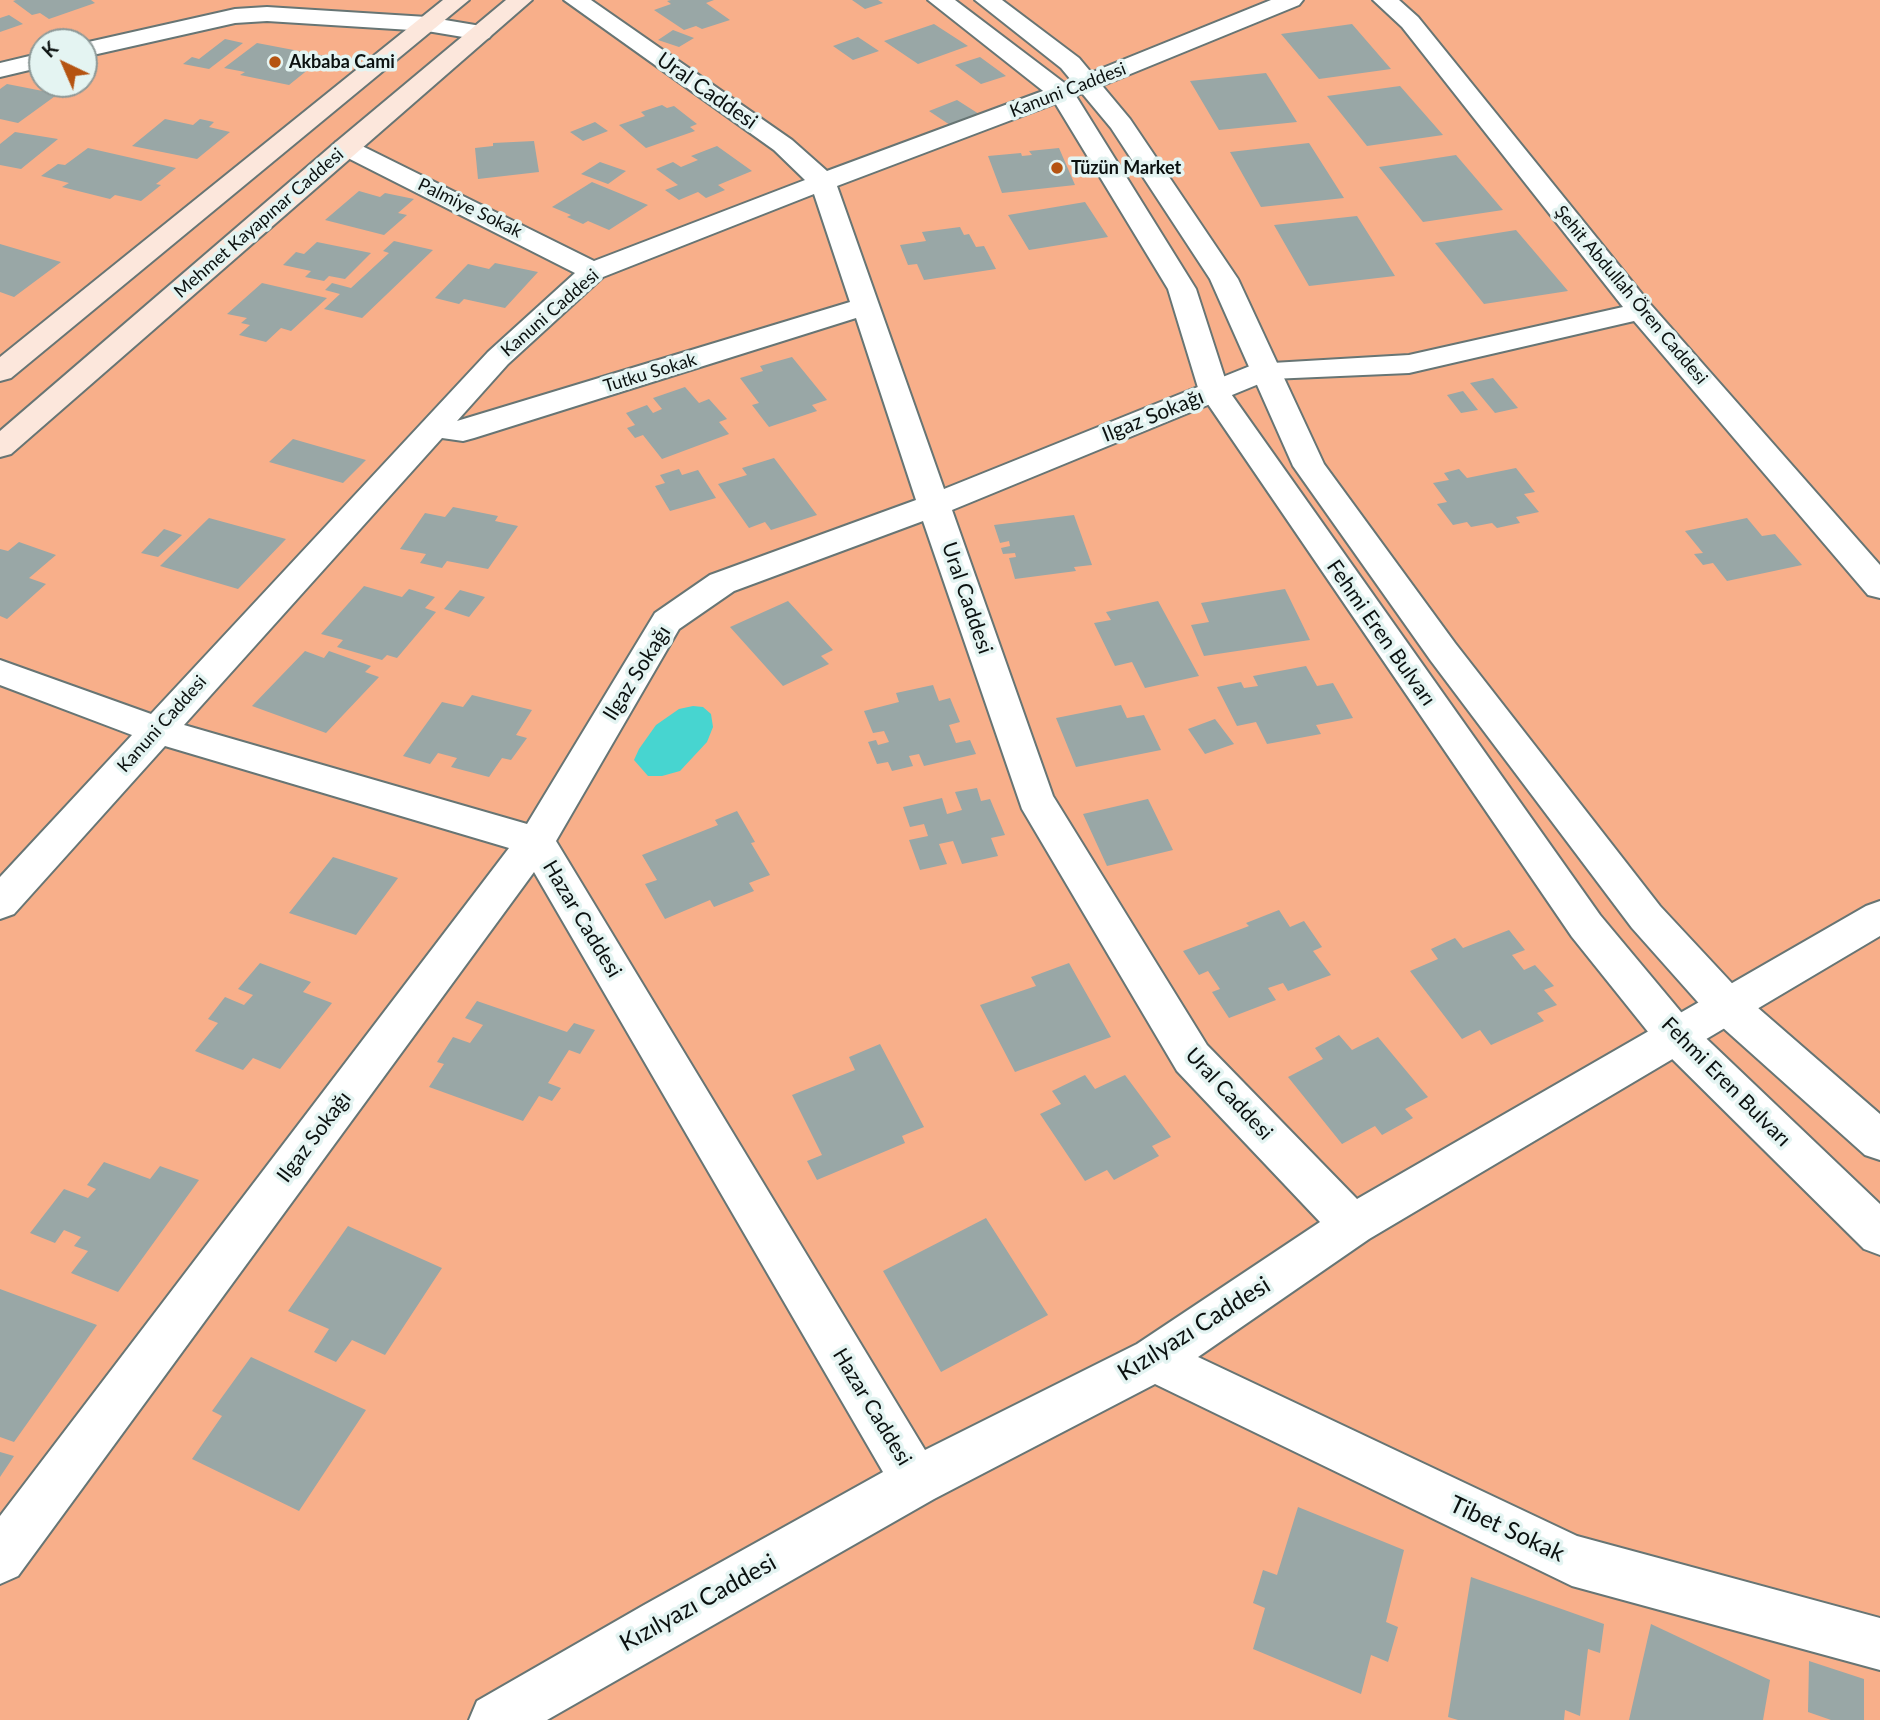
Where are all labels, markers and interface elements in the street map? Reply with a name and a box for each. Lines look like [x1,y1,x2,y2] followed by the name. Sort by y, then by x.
[28,28,98,98] north arrow
[37,36,62,62] text: K
[652,47,762,135] street label: Ural Caddesi
[289,51,395,73] place label: Akbaba Cami
[267,54,283,70] marker: Akbaba Cami
[1007,58,1129,122] street label: Kanuni Caddesi
[170,144,348,302] street label: Mehmet Kayapınar Caddesi
[1071,157,1181,179] place label: Tüzün Market
[1049,160,1065,176] marker: Tüzün Market
[414,173,526,243] street label: Palmiye Sokak
[1550,201,1712,389] street label: Şehit Abdullah Ören Caddesi
[497,265,603,361] street label: Kanuni Caddesi
[601,349,699,397] street label: Tutku Sokak
[1099,384,1207,448] street label: Ilgaz Sokağı
[936,539,998,657] street label: Ural Caddesi
[1321,555,1441,711] street label: Fehmi Eren Bulvarı
[598,621,676,725] street label: Ilgaz Sokağı
[113,671,211,777] street label: Kanuni Caddesi
[537,856,627,982] street label: Hazar Caddesi
[1656,1012,1796,1152] street label: Fehmi Eren Bulvarı
[1180,1043,1278,1145] street label: Ural Caddesi
[272,1087,356,1187] street label: Ilgaz Sokağı
[1112,1271,1276,1387] street label: Kızılyazı Caddesi
[827,1344,917,1470] street label: Hazar Caddesi
[1445,1490,1569,1568] street label: Tibet Sokak
[615,1548,781,1658] street label: Kızılyazı Caddesi

